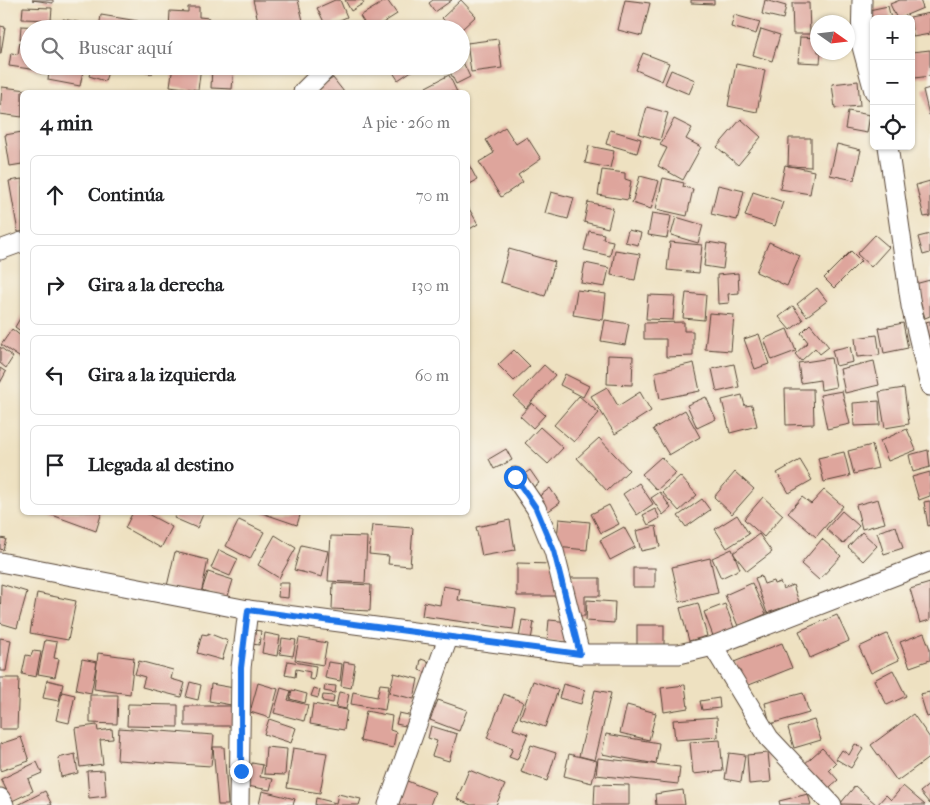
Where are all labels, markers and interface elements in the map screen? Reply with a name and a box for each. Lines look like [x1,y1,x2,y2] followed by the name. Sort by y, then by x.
[810,15,855,60] north arrow
[870,15,915,150] map controls
[870,15,915,60] button: +
[20,20,470,75] search box
[38,34,66,62] icon: search
[78,37,172,59] text: Buscar aquí
[870,60,915,105] button: −
[870,105,915,150] button: locate
[40,111,93,135] text: 4 min
[363,113,450,132] text: A pie · 260 m
[41,181,69,209] icon: ahead
[88,184,164,206] text: Continúa
[416,186,449,205] text: 70 m
[41,271,69,299] icon: right
[88,274,224,296] text: Gira a la derecha
[411,276,449,295] text: 130 m
[41,361,69,389] icon: left
[88,364,235,386] text: Gira a la izquierda
[415,366,449,385] text: 60 m
[41,451,69,479] icon: arrive
[88,454,234,476] text: Llegada al destino
[504,466,527,489] route start
[230,760,253,783] route end

